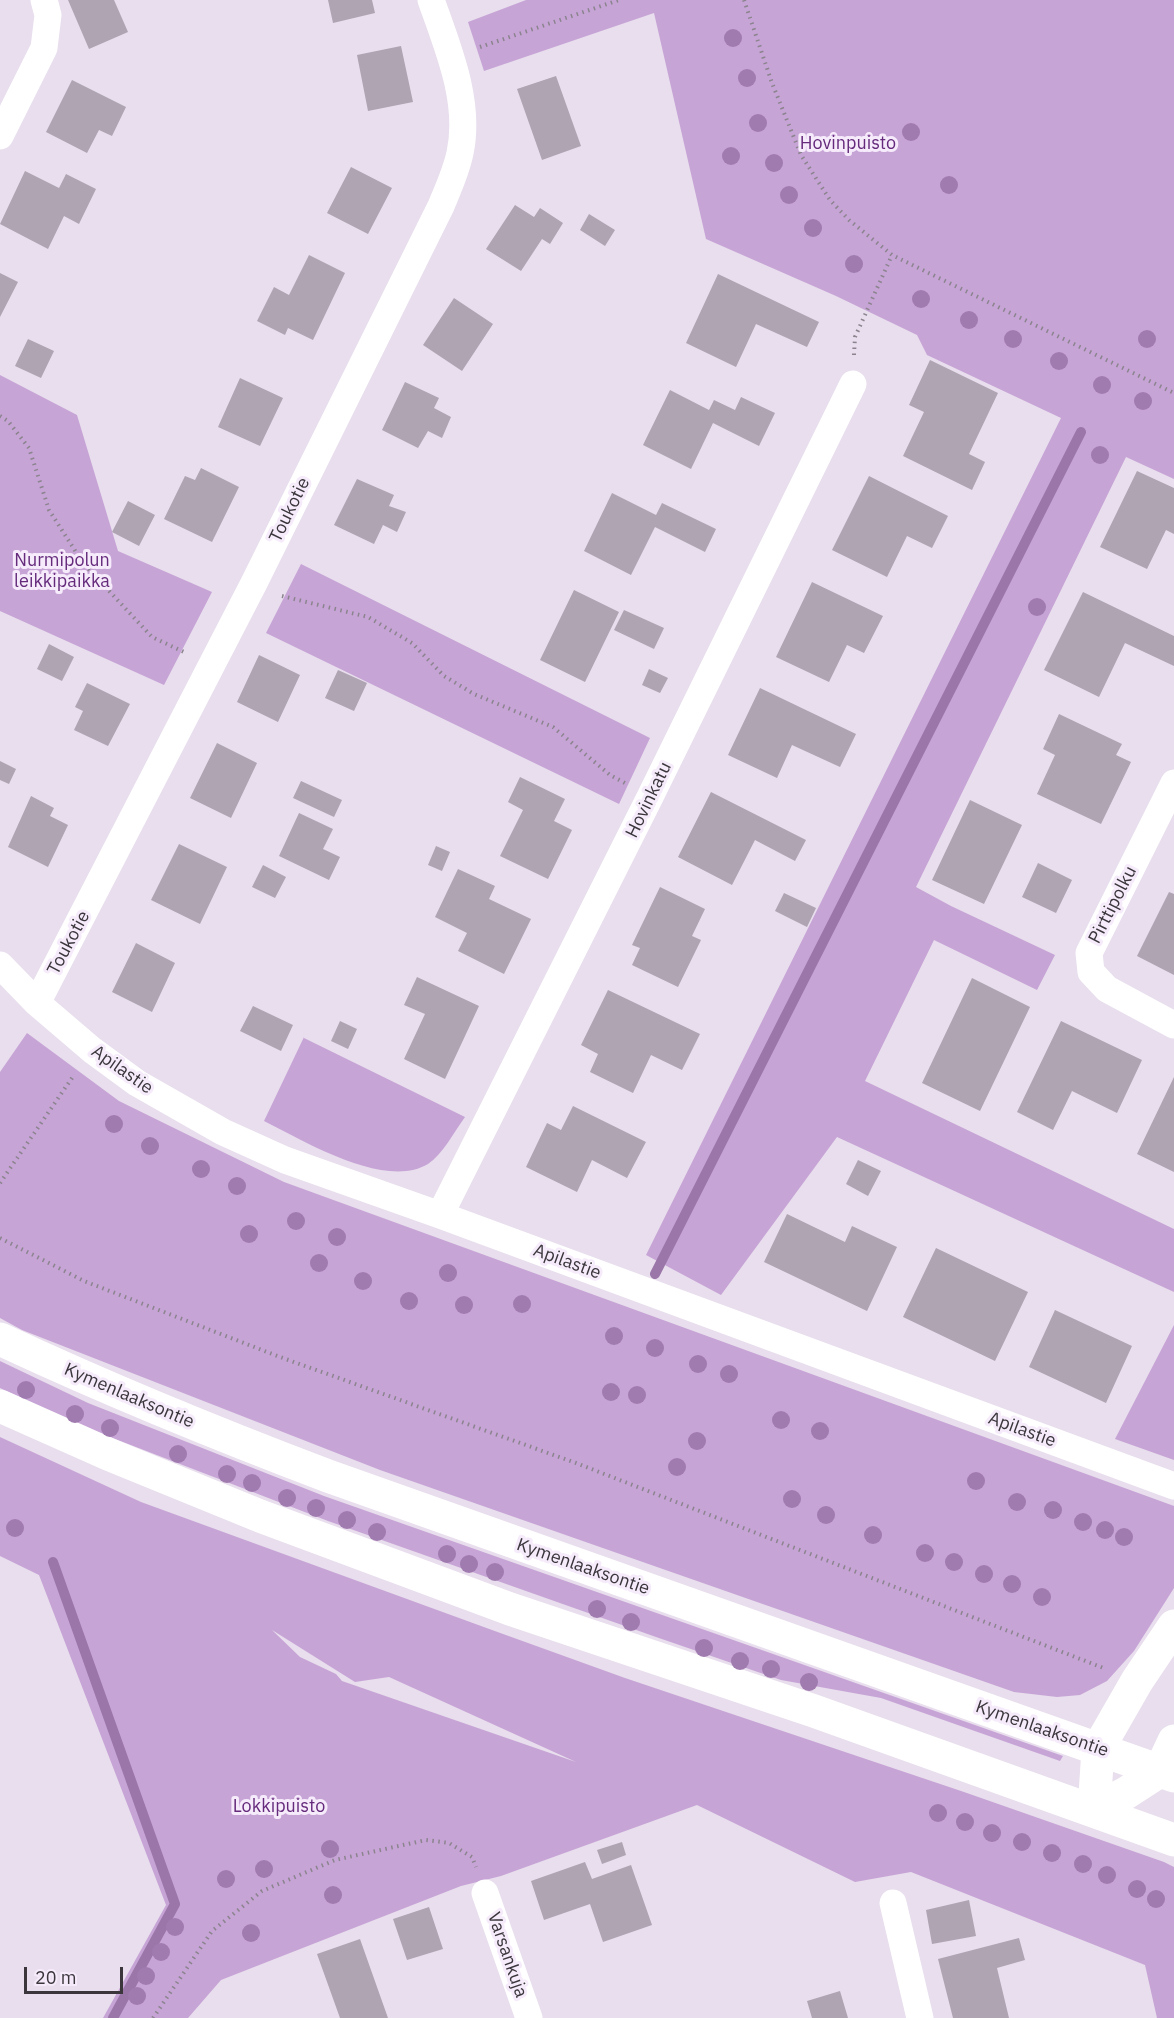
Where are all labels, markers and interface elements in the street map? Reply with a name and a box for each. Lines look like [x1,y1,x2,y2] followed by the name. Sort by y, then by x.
[800,133,896,155] park label: Hovinpuisto
[265,474,315,546] street label: Toukotie
[14,550,110,592] park label: Nurmipolun leikkipaikka
[621,759,677,841] street label: Hovinkatu
[1084,863,1142,947] street label: Pirttipolku
[43,907,95,979] street label: Toukotie
[87,1041,157,1099] street label: Apilastie
[530,1240,604,1284] street label: Apilastie
[61,1359,197,1433] street label: Kymenlaaksontie
[985,1408,1059,1452] street label: Apilastie
[514,1534,652,1600] street label: Kymenlaaksontie
[973,1696,1111,1762] street label: Kymenlaaksontie
[233,1796,325,1818] park label: Lokkipuisto
[482,1909,532,2001] street label: Varsankuja
[27,1955,126,1993] scale bar
[35,1966,77,1989] text: 20 m

